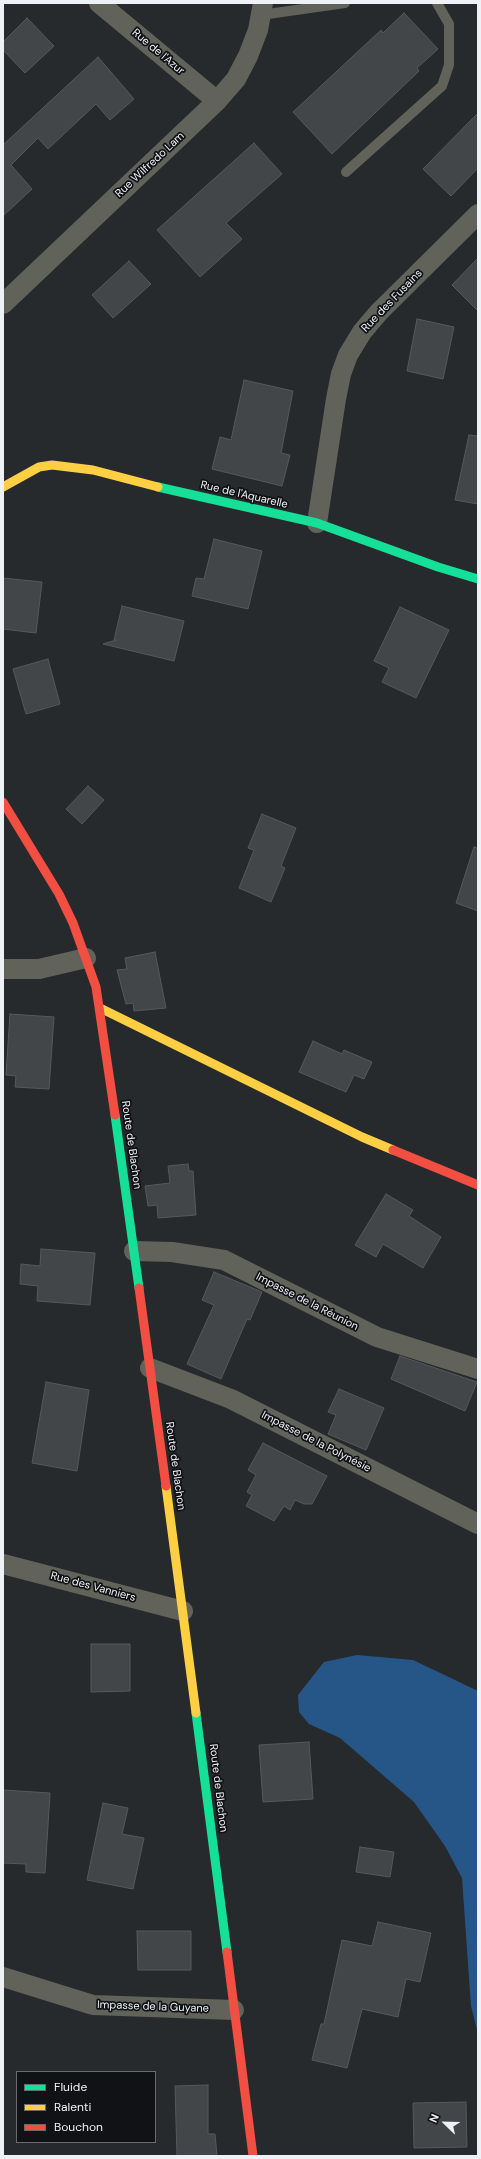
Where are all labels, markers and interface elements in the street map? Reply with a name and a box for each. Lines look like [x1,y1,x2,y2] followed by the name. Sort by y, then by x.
[129,26,187,78] street label: Rue de l'Azur
[113,130,187,200] street label: Rue Wilfredo Lam
[359,267,425,335] street label: Rue des Fusains
[199,479,289,511] street label: Rue de l'Aquarelle
[118,1100,144,1190] street label: Route de Blachon
[253,1270,361,1334] street label: Impasse de la Réunion
[259,1409,373,1475] street label: Impasse de la Polynésie
[162,1421,188,1511] street label: Route de Blachon
[49,1569,137,1605] street label: Rue des Vanniers
[206,1743,230,1833] street label: Route de Blachon
[97,1998,209,2016] street label: Impasse de la Guyane
[16,2071,156,2143] legend
[54,2079,87,2095] text: Fluide
[54,2099,91,2115] text: Ralenti
[425,2103,465,2143] north arrow
[426,2112,442,2125] text: N
[54,2119,103,2135] text: Bouchon

